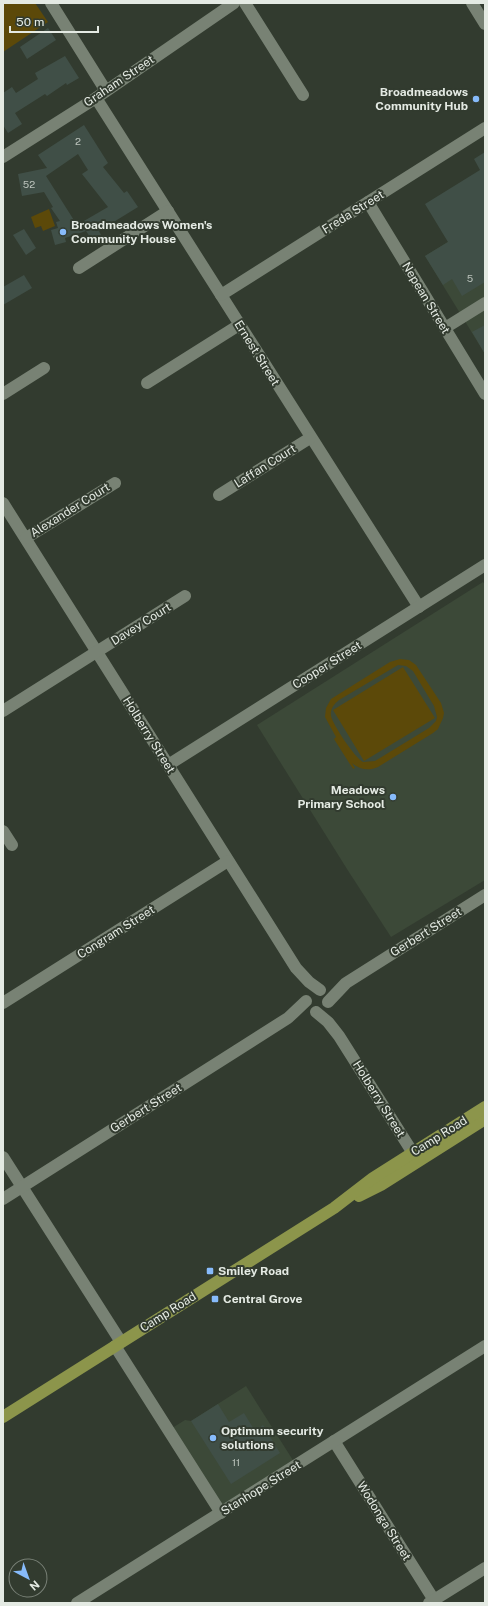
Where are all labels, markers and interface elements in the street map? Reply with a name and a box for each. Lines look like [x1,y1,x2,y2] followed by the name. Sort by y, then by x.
[10,8,98,34] scale bar
[16,15,44,29] text: 50 m
[81,52,157,110] street label: Graham Street
[375,85,468,113] place label: Broadmeadows Community Hub
[471,94,481,104] marker: Broadmeadows Community Hub
[75,135,81,147] house number: 2
[23,178,35,190] house number: 52
[319,187,387,237] street label: Freda Street
[71,218,212,246] place label: Broadmeadows Women's Community House
[58,227,68,237] marker: Broadmeadows Women's Community House
[399,260,453,337] street label: Nepean Street
[467,272,473,284] house number: 5
[231,318,283,388] street label: Ernest Street
[232,441,299,491] street label: Laffan Court
[28,480,113,540] street label: Alexander Court
[108,600,174,648] street label: Davey Court
[290,638,364,692] street label: Cooper Street
[120,694,178,776] street label: Holberry Street
[297,783,385,811] place label: Meadows Primary School
[388,792,398,802] marker: Meadows Primary School
[75,902,158,961] street label: Congram Street
[388,904,464,960] street label: Gerbert Street
[350,1058,408,1140] street label: Holberry Street
[108,1080,184,1136] street label: Gerbert Street
[408,1113,470,1159] street label: Camp Road
[218,1264,289,1278] place label: Smiley Road
[205,1266,215,1276] marker: Smiley Road
[137,1289,199,1335] street label: Camp Road
[223,1292,303,1306] place label: Central Grove
[210,1294,220,1304] marker: Central Grove
[221,1424,324,1452] place label: Optimum security solutions
[208,1433,218,1443] marker: Optimum security solutions
[232,1456,240,1468] house number: 11
[218,1458,304,1518] street label: Stanhope Street
[354,1479,414,1563] street label: Wodonga Street
[8,1558,48,1598] north arrow
[27,1578,42,1593] text: N

